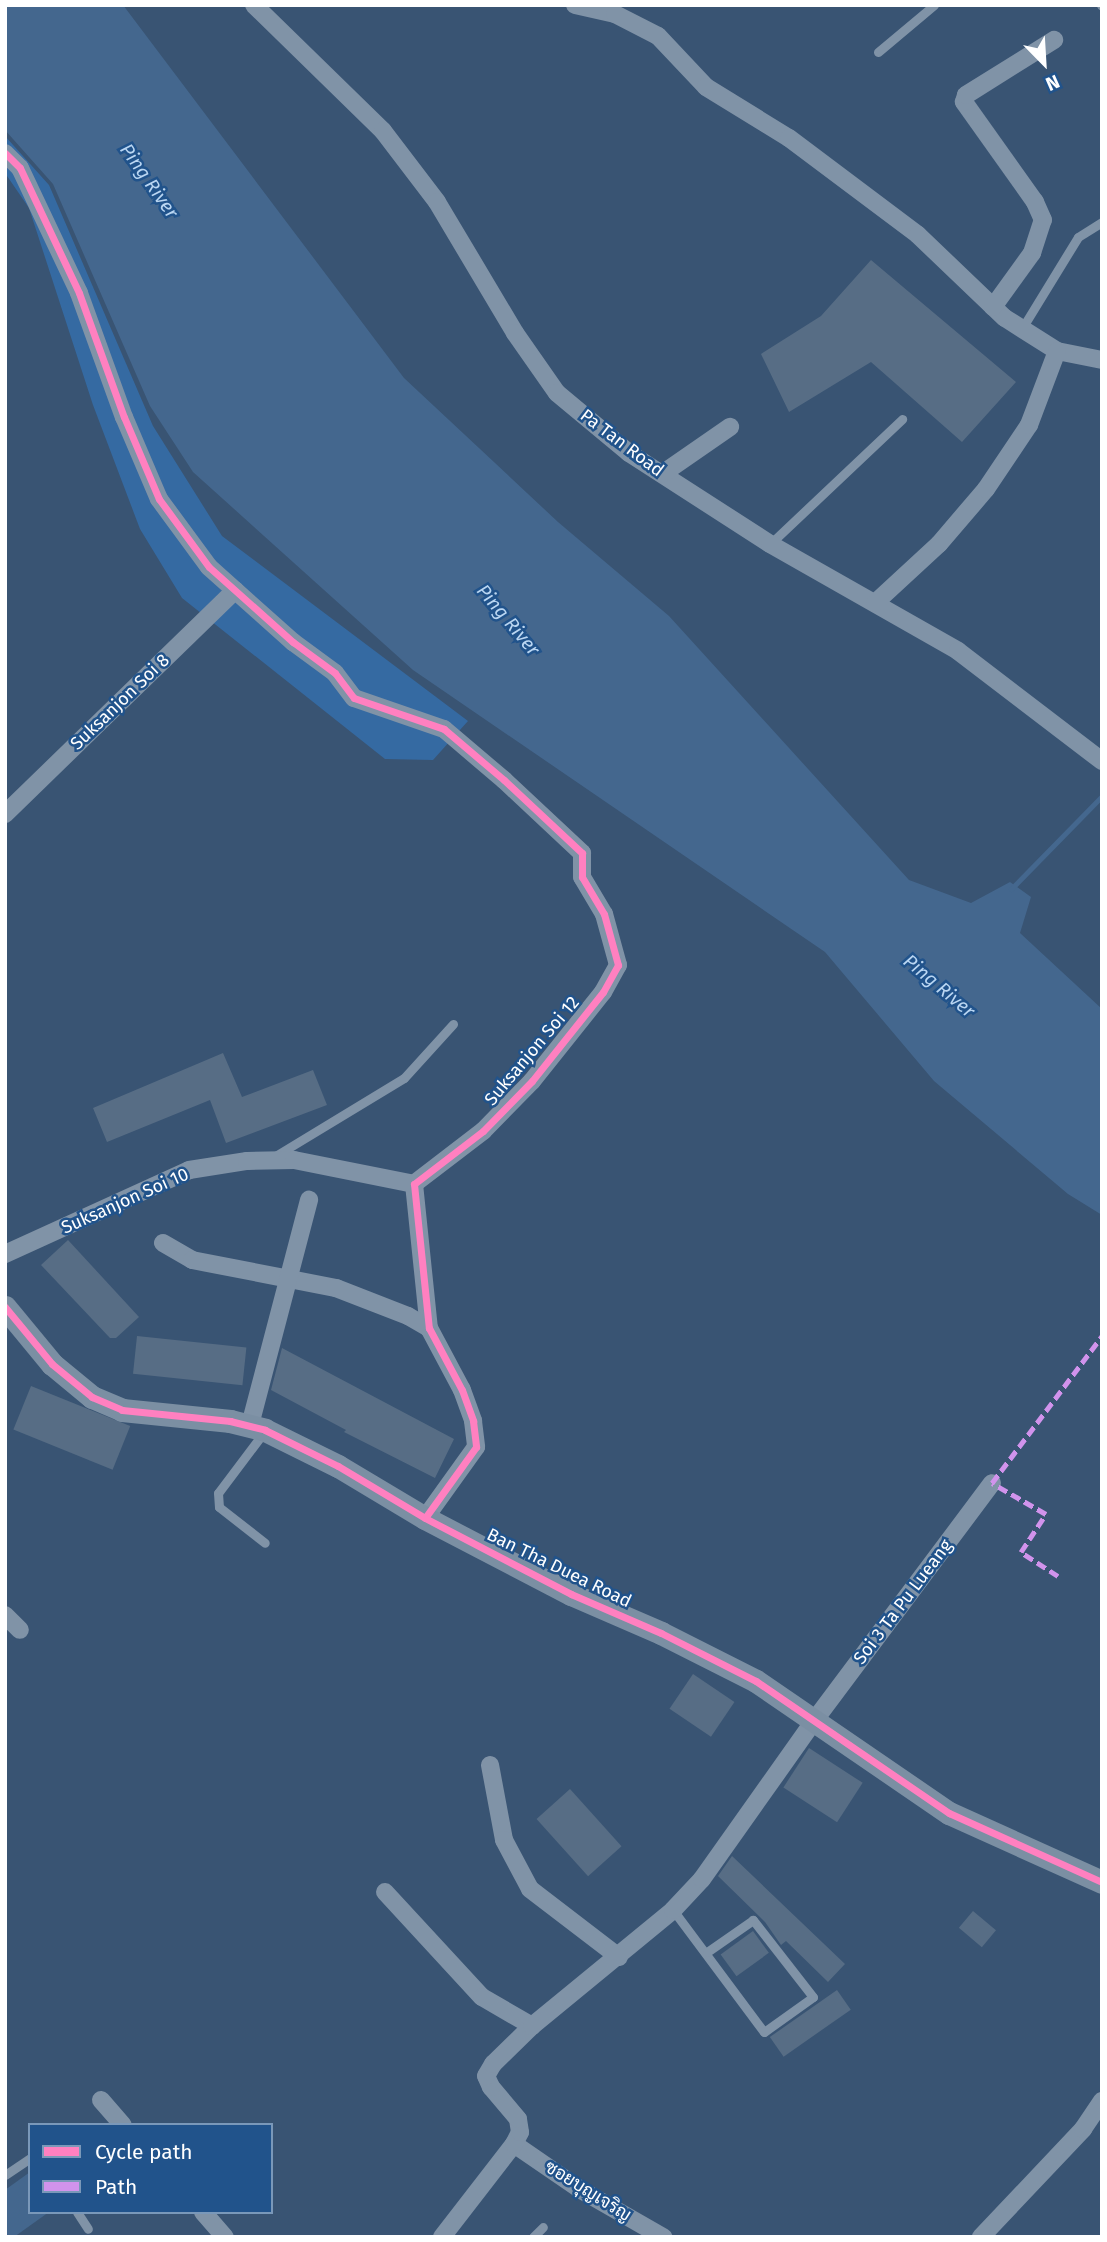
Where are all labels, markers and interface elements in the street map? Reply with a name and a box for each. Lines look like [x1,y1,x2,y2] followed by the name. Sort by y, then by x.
[1009,28,1079,98] north arrow
[1042,70,1063,96] text: N
[115,139,183,223] water label: Ping River
[576,405,668,481] street label: Pa Tan Road
[472,580,544,660] water label: Ping River
[66,649,174,755] street label: Suksanjon Soi 8
[899,950,979,1022] water label: Ping River
[480,992,584,1110] street label: Suksanjon Soi 12
[58,1163,192,1239] street label: Suksanjon Soi 10
[483,1524,635,1612] street label: Ban Tha Duea Road
[849,1535,957,1669] street label: Soi 3 Ta Pu Lueang
[28,2123,273,2214] legend
[95,2139,193,2165] text: Cycle path
[541,2156,635,2226] street label: ซอยบุญเจริญ
[95,2174,137,2200] text: Path

